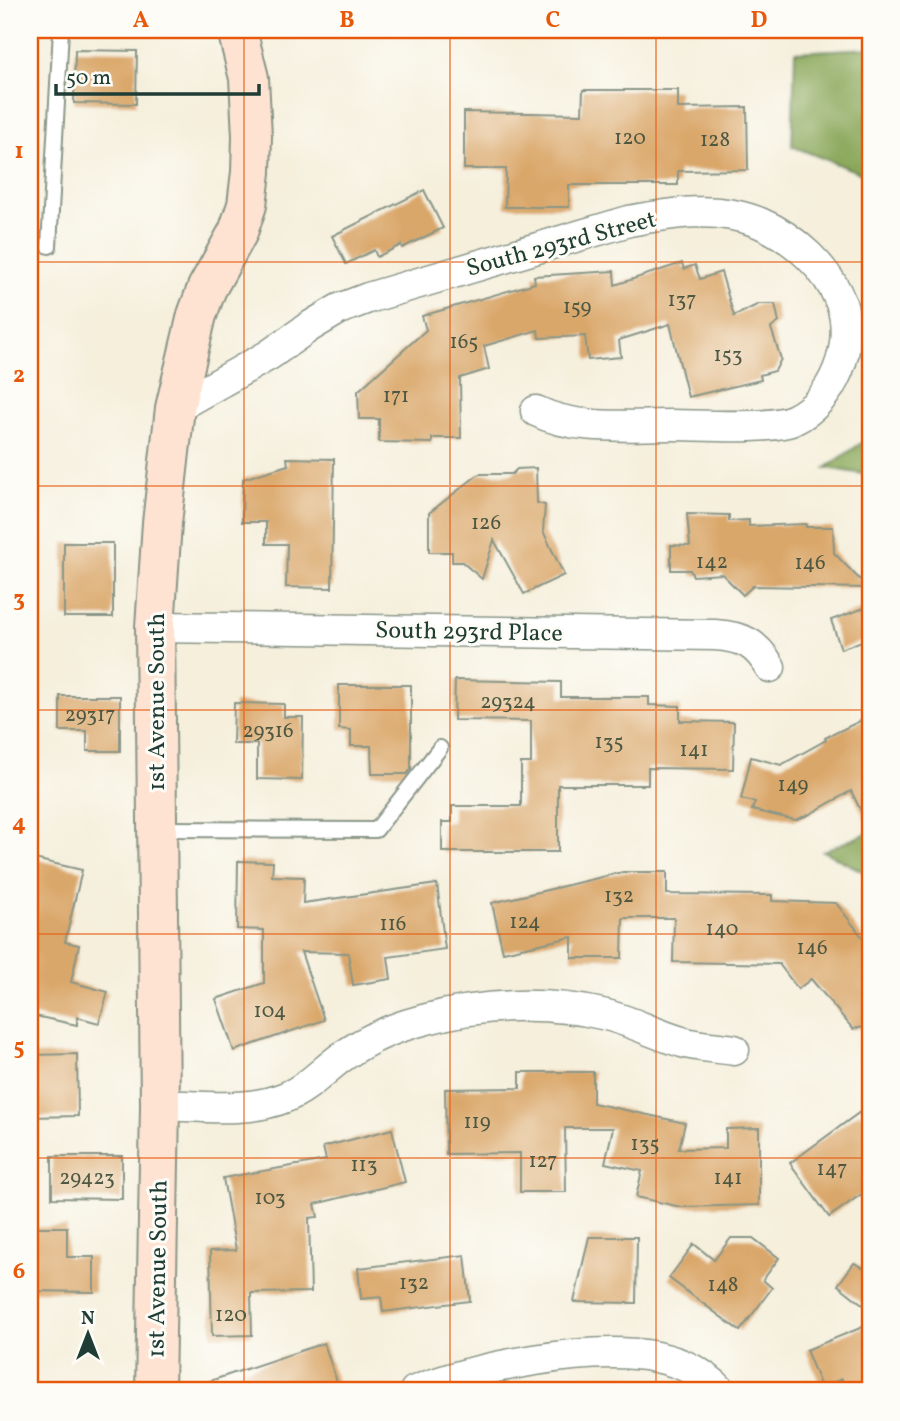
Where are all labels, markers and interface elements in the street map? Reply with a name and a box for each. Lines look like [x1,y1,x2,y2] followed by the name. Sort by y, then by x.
[133,5,149,37] text: A
[339,5,355,37] text: B
[546,5,560,37] text: C
[751,5,768,37] text: D
[56,52,259,96] scale bar
[66,64,111,93] text: 50 m
[614,124,646,153] house number: 120
[700,126,730,155] house number: 128
[14,136,24,168] text: 1
[463,203,660,287] street label: South 293rd Street
[667,286,697,315] house number: 137
[563,293,591,322] house number: 159
[450,328,478,357] house number: 165
[713,341,743,370] house number: 153
[13,360,25,392] text: 2
[383,382,409,411] house number: 171
[471,509,501,538] house number: 126
[696,548,728,577] house number: 142
[794,549,826,578] house number: 146
[13,584,25,616] text: 3
[141,613,175,791] street label: 1st Avenue South
[375,614,563,652] street label: South 293rd Place
[480,688,536,717] house number: 29324
[65,701,115,730] house number: 29317
[242,717,294,746] house number: 29316
[594,728,624,757] house number: 135
[680,736,708,765] house number: 141
[778,771,809,800] house number: 149
[12,808,26,840] text: 4
[604,882,634,911] house number: 132
[509,908,541,937] house number: 124
[380,910,406,939] house number: 116
[706,915,738,944] house number: 140
[796,934,828,963] house number: 146
[254,997,286,1026] house number: 104
[13,1032,25,1064] text: 5
[463,1108,491,1137] house number: 119
[630,1130,660,1159] house number: 135
[528,1147,558,1176] house number: 127
[350,1151,378,1180] house number: 113
[817,1155,847,1184] house number: 147
[59,1164,115,1193] house number: 29423
[714,1164,742,1193] house number: 141
[140,1180,178,1359] street label: 1st Avenue South
[255,1184,286,1213] house number: 103
[13,1256,25,1288] text: 6
[399,1269,429,1298] house number: 132
[708,1271,738,1300] house number: 148
[52,1298,122,1368] north arrow
[215,1301,247,1330] house number: 120
[81,1306,95,1332] text: N

